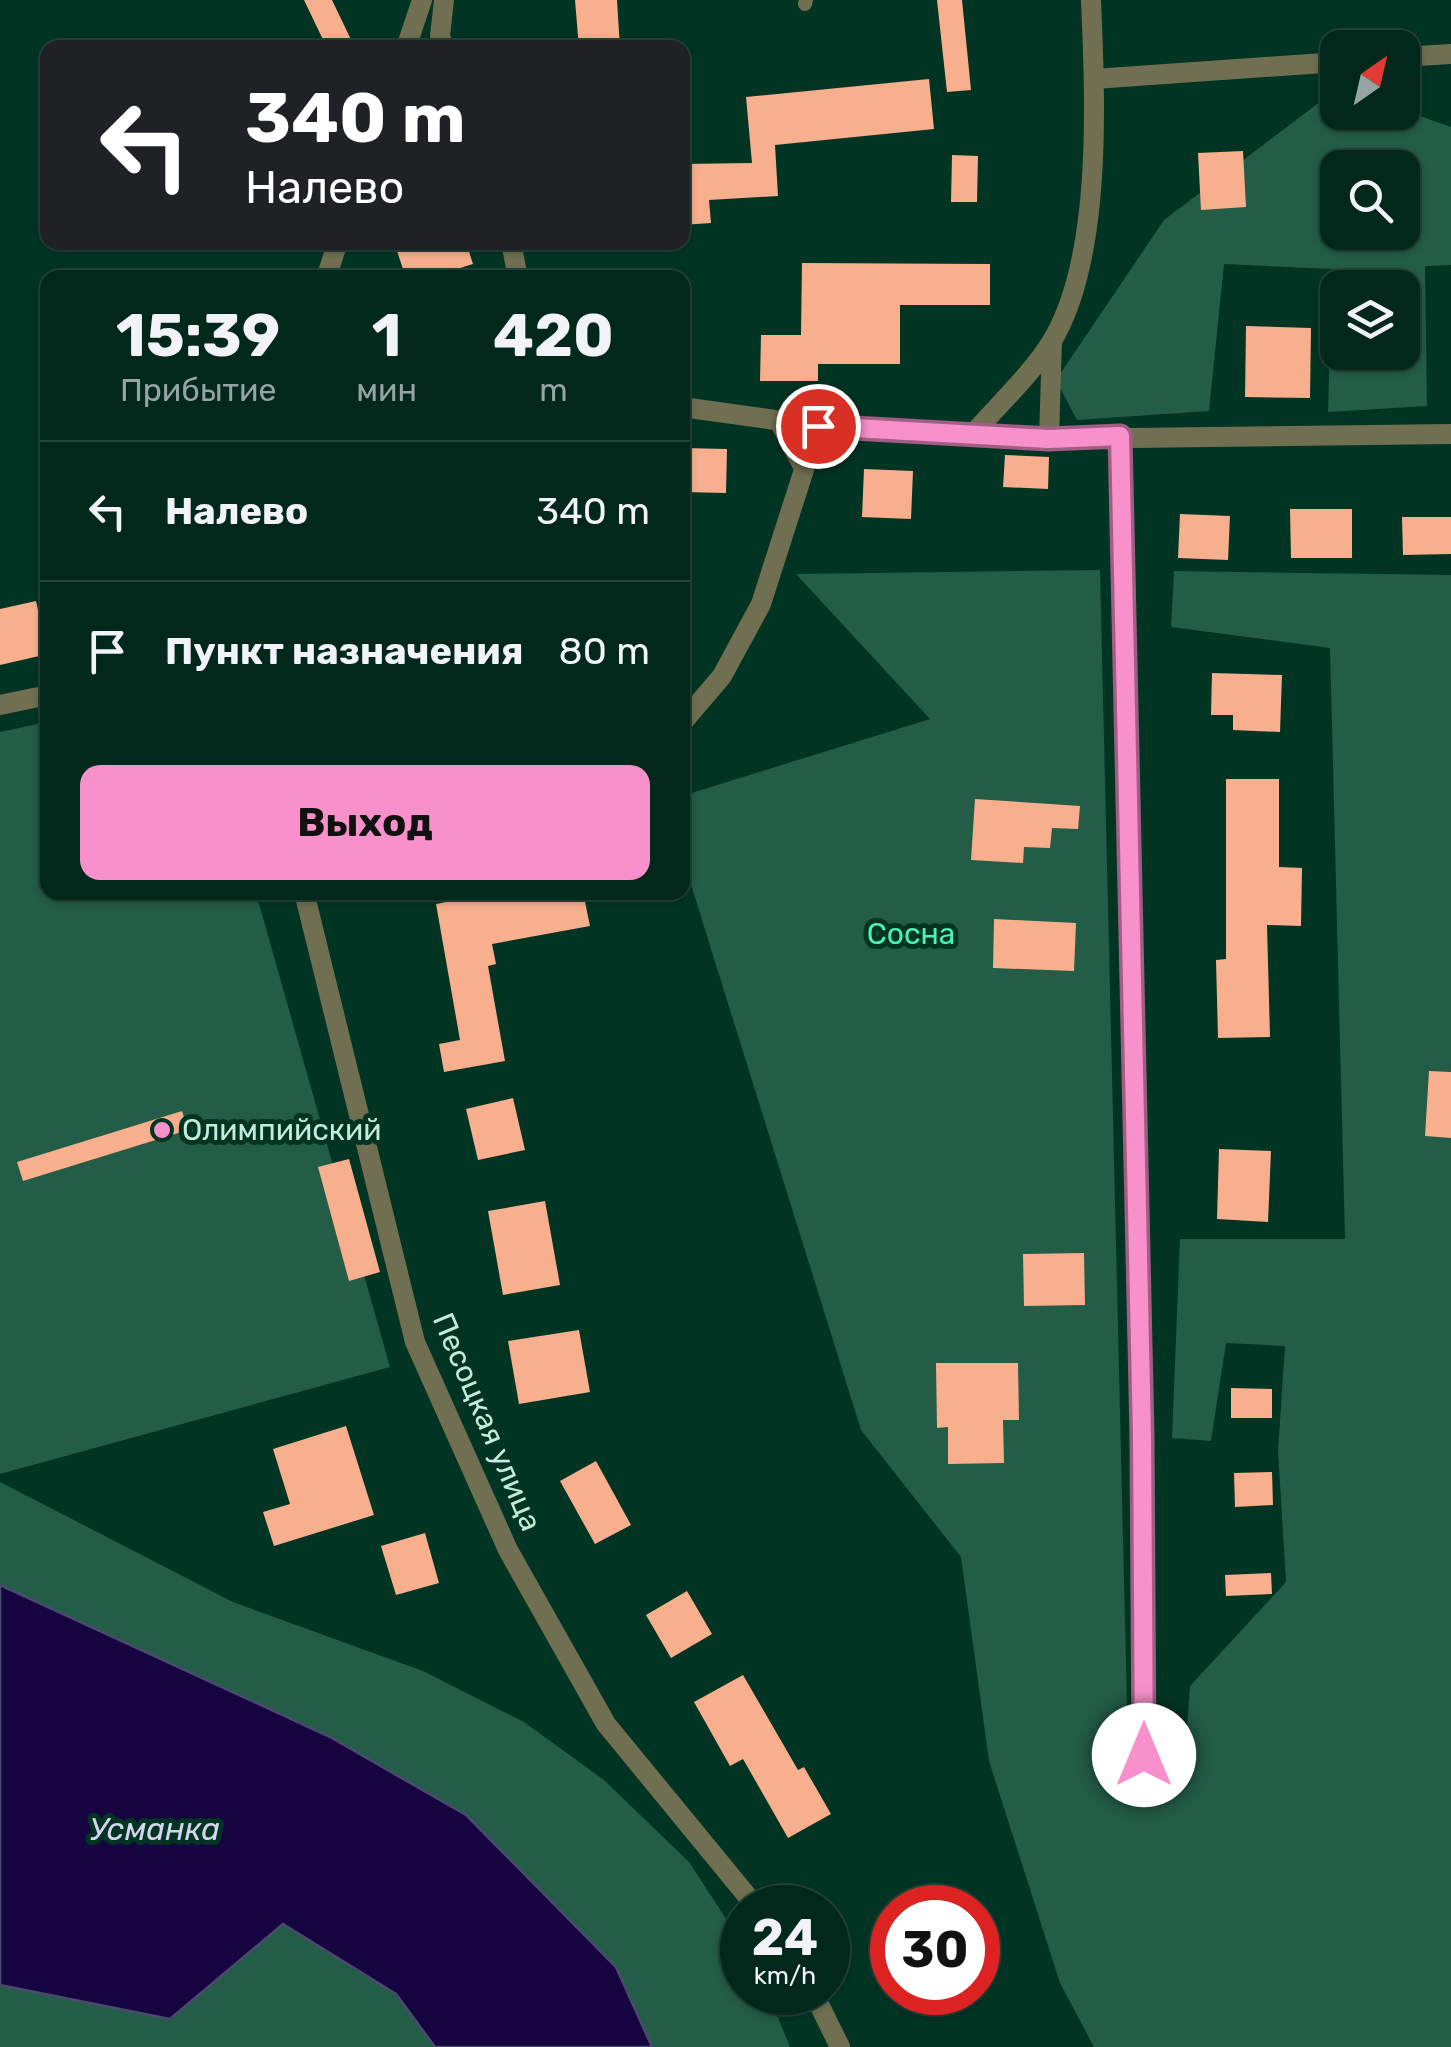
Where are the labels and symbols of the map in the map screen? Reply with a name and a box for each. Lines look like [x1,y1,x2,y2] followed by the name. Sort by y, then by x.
[1320,30,1420,130] north arrow
[776,384,861,469] pin
[867,916,955,952] park label: Сосна
[182,1112,382,1148] place label: Олимпийский
[151,1119,173,1141] marker: Олимпийский
[425,1308,549,1536] street label: Песоцкая улица
[1092,1703,1196,1807] position arrow
[90,1810,220,1848] water label: Усманка
[870,1885,1000,2015] speed limit sign: 30

